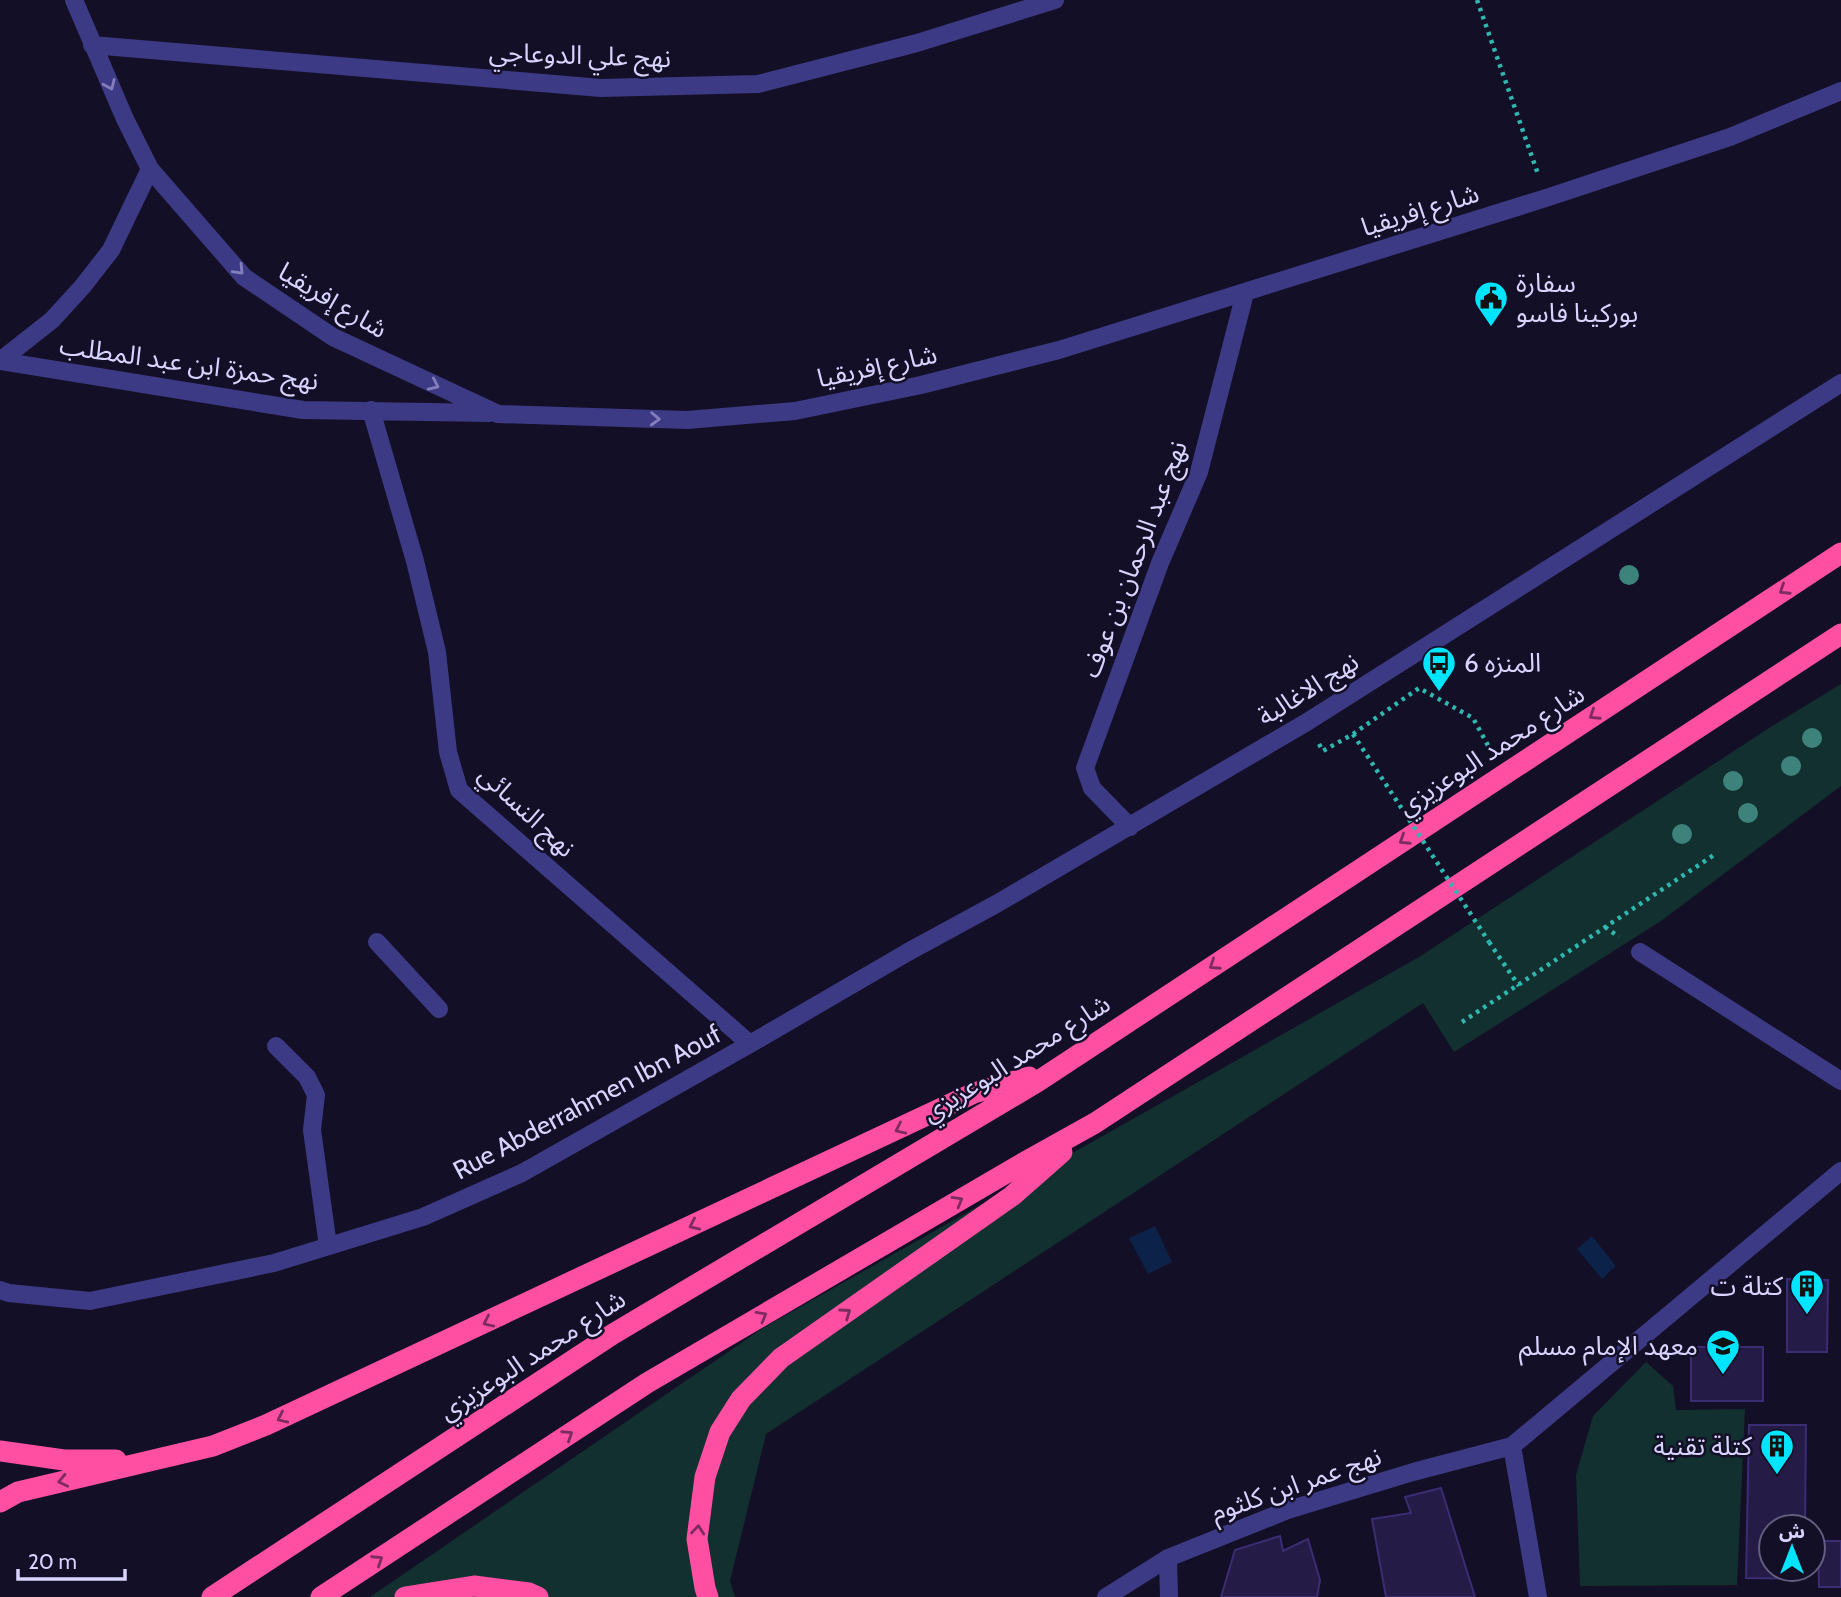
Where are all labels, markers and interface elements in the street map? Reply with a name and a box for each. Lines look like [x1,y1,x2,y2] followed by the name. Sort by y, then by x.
[488,36,672,78] street label: نهج علي الدوعاجي
[102,78,116,91] one-way arrow
[1357,177,1484,246] street label: شارع إفريقيا
[271,255,393,348] street label: شارع إفريقيا
[231,262,243,275] one-way arrow
[1516,267,1638,329] place label: سفارة بوركينا فاسو
[1472,279,1510,328] public building icon: سفارة بوركينا فاسو
[57,329,321,401] street label: نهج حمزة ابن عبد المطلب
[814,338,940,397] street label: شارع إفريقيا
[427,376,439,390] one-way arrow
[650,412,661,427] one-way arrow
[1074,436,1198,683] street label: نهج عبد الرحمان بن عوف
[1779,582,1792,594] one-way arrow
[1420,644,1458,693] bus stop icon: المنزه 6
[1252,645,1367,736] street label: نهج الاغالبة
[1464,647,1541,679] place label: المنزه 6
[1392,678,1592,826] street label: شارع محمد البوعزيزي
[1589,707,1602,719] one-way arrow
[469,758,582,867] street label: نهج النسائي
[1399,832,1412,844] one-way arrow
[1208,957,1221,970] one-way arrow
[916,987,1118,1132] street label: شارع محمد البوعزيزي
[447,1017,727,1186] street label: Rue Abderrahmen Ibn Aouf
[895,1121,907,1135] one-way arrow
[951,1196,964,1209] one-way arrow
[689,1217,701,1231] one-way arrow
[1788,1267,1826,1316] building icon: كتلة ت
[1710,1270,1783,1302] place label: كتلة ت
[433,1283,633,1431] street label: شارع محمد البوعزيزي
[838,1309,851,1321] one-way arrow
[755,1311,767,1324] one-way arrow
[483,1313,495,1327] one-way arrow
[1704,1327,1742,1376] school or university icon: معهد الإمام مسلم
[1519,1330,1698,1366] place label: معهد الإمام مسلم
[276,1410,289,1424] one-way arrow
[1758,1427,1796,1476] building icon: كتلة تقنية
[1653,1430,1752,1462] place label: كتلة تقنية
[560,1431,573,1443] one-way arrow
[1207,1440,1387,1532] street label: نهج عمر ابن كلثوم
[57,1473,69,1487] one-way arrow
[1757,1513,1827,1583] north arrow
[1779,1520,1805,1543] text: ش
[690,1524,705,1535] one-way arrow
[18,1538,124,1582] scale bar
[28,1549,77,1574] text: 20 m
[370,1555,383,1568] one-way arrow

